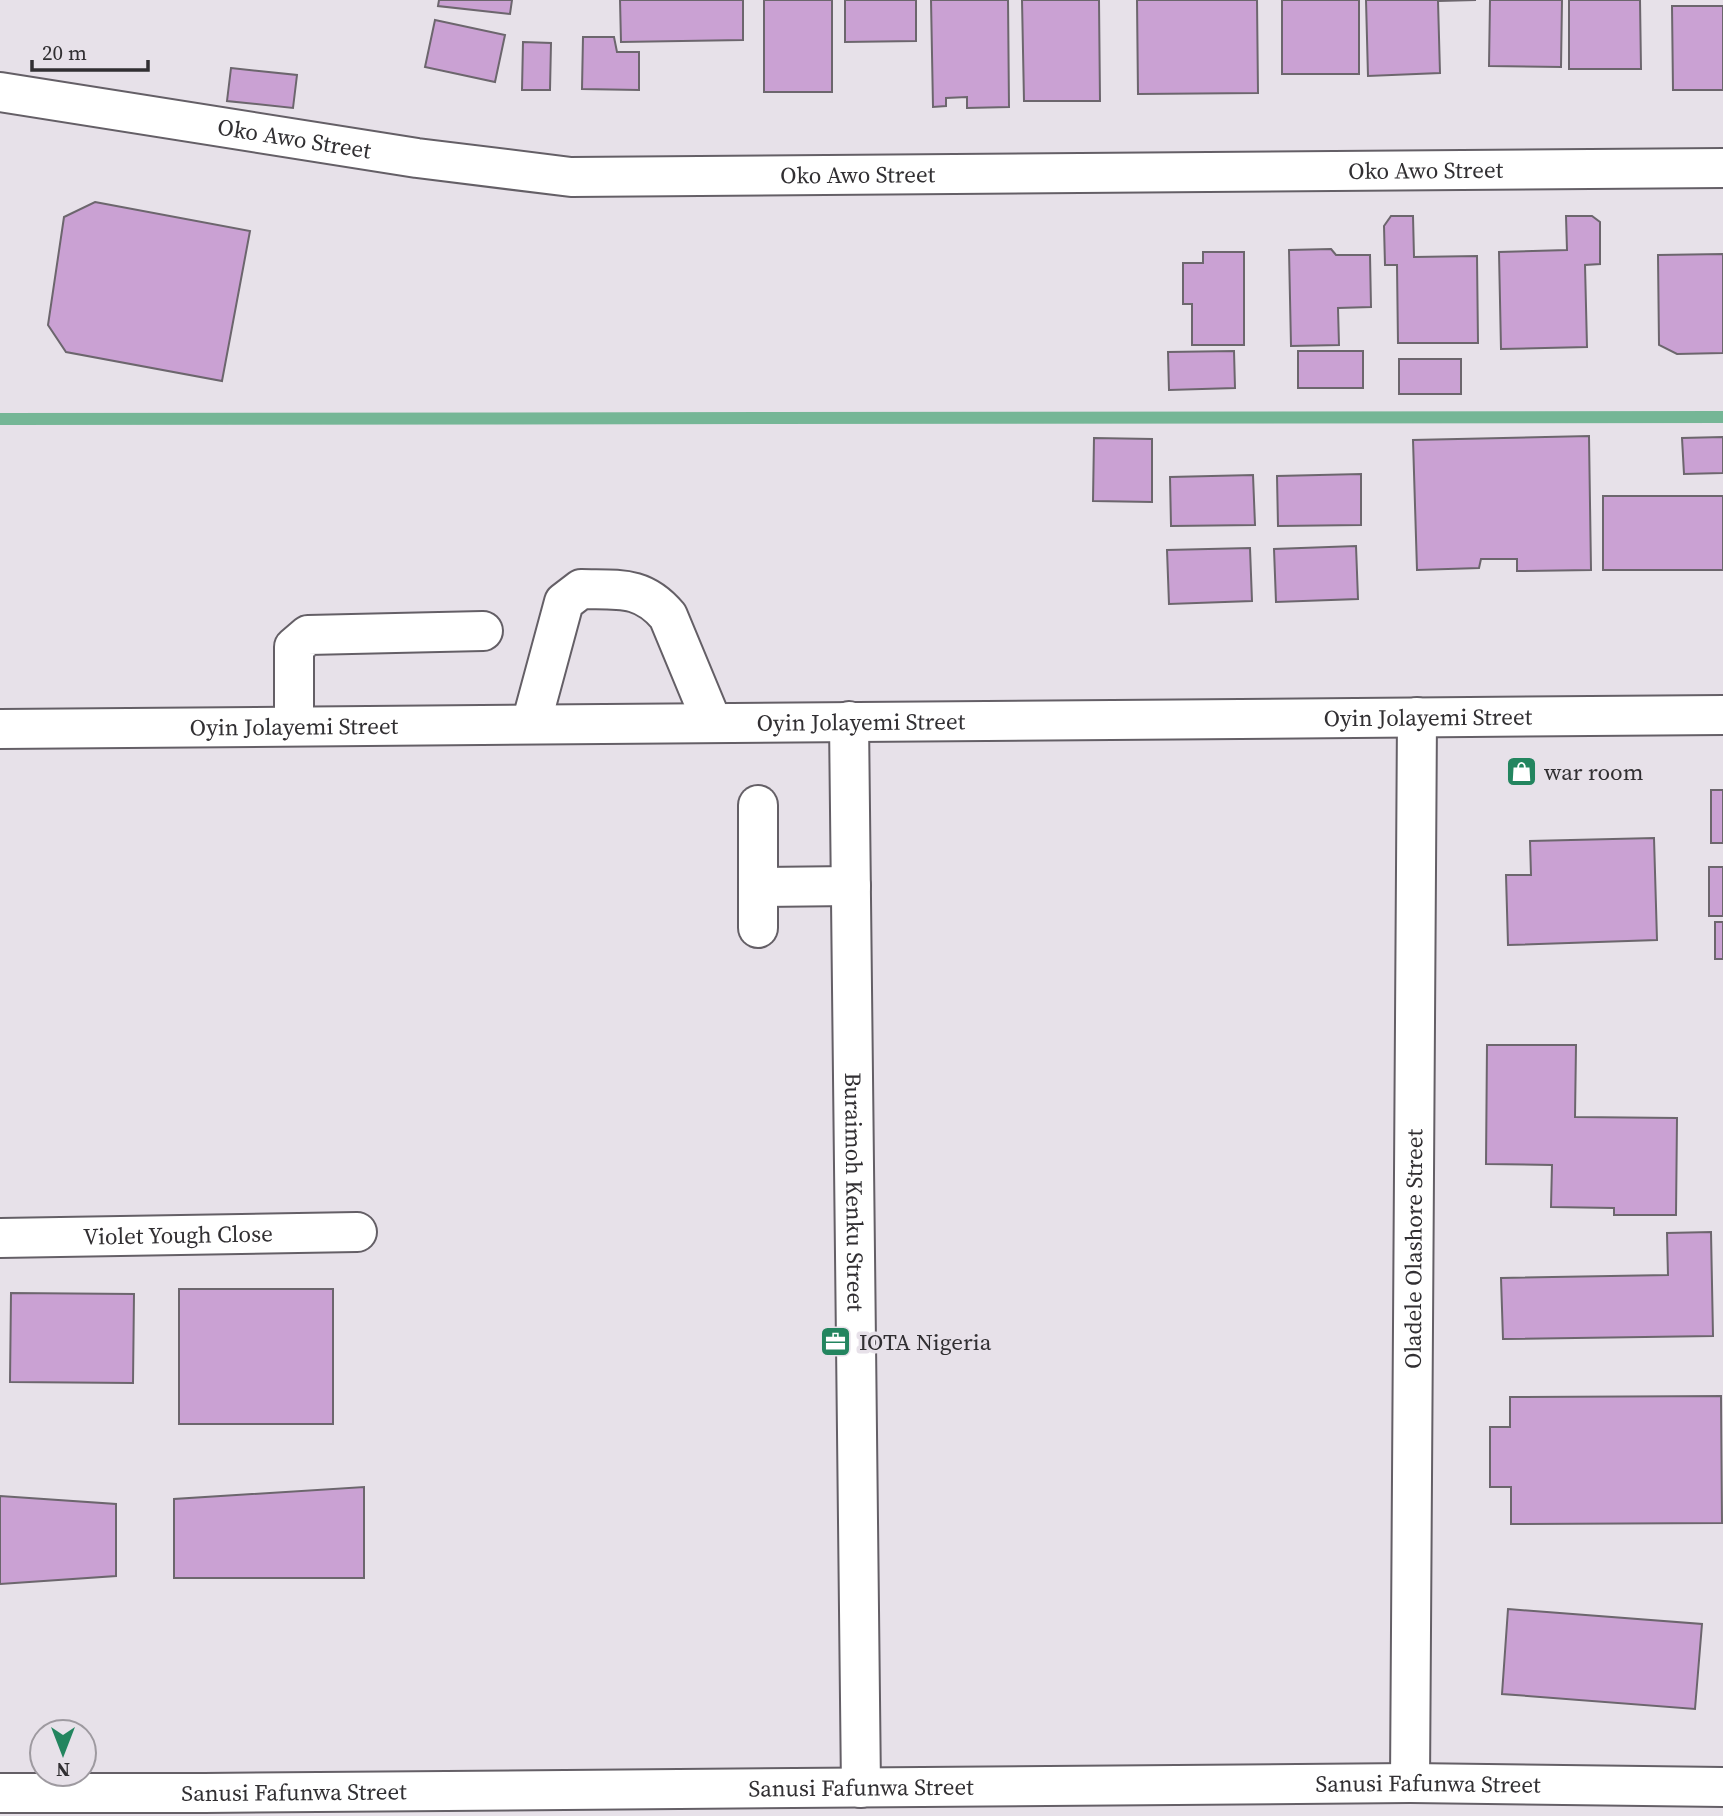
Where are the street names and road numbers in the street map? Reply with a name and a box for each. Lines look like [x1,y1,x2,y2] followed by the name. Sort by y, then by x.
[215,111,374,167] street label: Oko Awo Street
[1348,154,1504,187] street label: Oko Awo Street
[780,158,936,191] street label: Oko Awo Street
[1324,701,1533,734] street label: Oyin Jolayemi Street
[757,705,966,739] street label: Oyin Jolayemi Street
[190,710,399,743] street label: Oyin Jolayemi Street
[837,1072,872,1312] street label: Buraimoh Kenku Street
[1397,1128,1430,1369] street label: Oladele Olashore Street
[83,1217,273,1253] street label: Violet Yough Close
[1315,1767,1541,1801] street label: Sanusi Fafunwa Street
[748,1771,974,1804] street label: Sanusi Fafunwa Street
[181,1775,407,1809] street label: Sanusi Fafunwa Street

